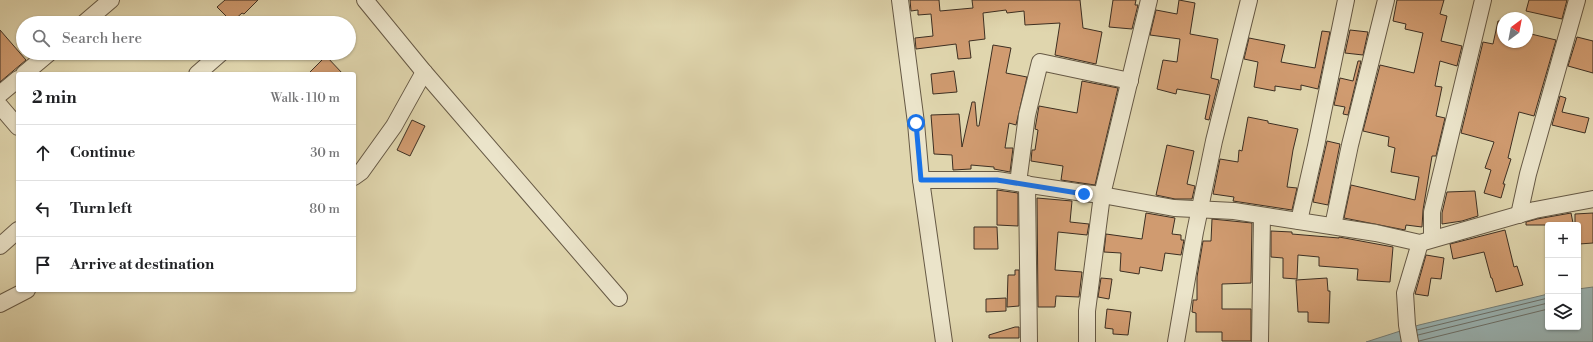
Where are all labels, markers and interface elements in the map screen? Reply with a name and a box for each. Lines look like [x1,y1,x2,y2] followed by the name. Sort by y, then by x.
[1497,12,1533,48] north arrow
[16,16,356,60] search box
[30,27,52,49] icon: search
[62,29,142,48] text: Search here
[32,87,77,109] text: 2 min
[270,90,340,106] text: Walk · 110 m
[907,114,925,132] route start
[32,142,54,164] icon: ahead
[70,143,135,162] text: Continue
[310,145,340,161] text: 30 m
[1075,185,1093,203] route end
[32,198,54,220] icon: left
[70,199,132,218] text: Turn left
[309,201,340,217] text: 80 m
[1545,222,1581,330] map controls
[1545,222,1581,258] button: +
[32,254,54,276] icon: arrive
[70,255,214,274] text: Arrive at destination
[1545,258,1581,294] button: −
[1545,294,1581,330] button: layers

